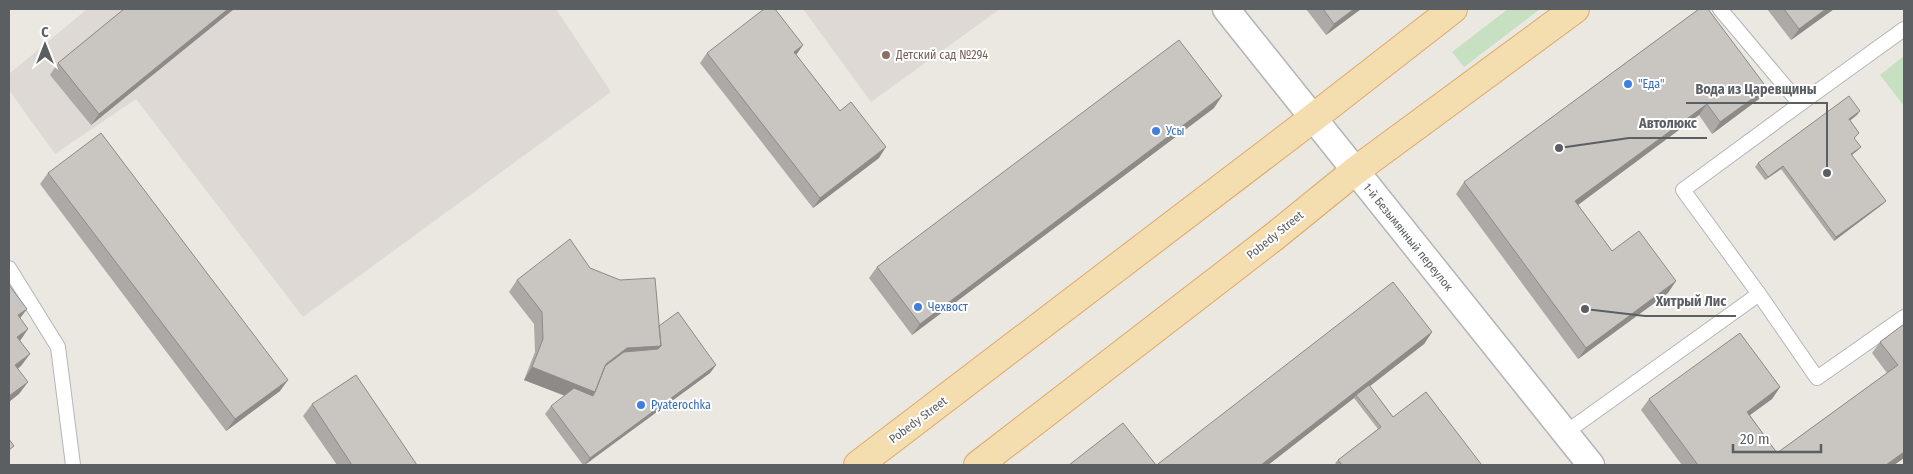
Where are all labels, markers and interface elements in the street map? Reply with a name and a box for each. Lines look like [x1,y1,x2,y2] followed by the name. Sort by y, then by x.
[20,20,70,70] north arrow
[41,24,49,41] text: С
[895,48,988,62] place label: Детский сад №294
[880,49,892,61] marker: Детский сад №294
[1686,74,1827,103] callout: Вода из Царевщины
[1638,77,1665,91] place label: "Еда"
[1622,78,1634,90] marker: "Еда"
[1695,81,1817,98] text: Вода из Царевщины
[1629,109,1707,138] callout: Автолюкс
[1638,115,1698,132] text: Автолюкс
[1165,124,1185,138] place label: Усы
[1150,125,1162,137] marker: Усы
[1360,180,1456,294] street label: 1-й Безымянный переулок
[1244,208,1306,262] street label: Pobedy Street
[1645,287,1736,316] callout: Хитрый Лис
[1655,293,1727,310] text: Хитрый Лис
[928,300,968,314] place label: Чехвост
[912,301,924,313] marker: Чехвост
[886,394,950,446] street label: Pobedy Street
[651,398,711,412] place label: Pyaterochka
[635,399,647,411] marker: Pyaterochka
[1733,422,1820,454] scale bar
[1740,430,1770,448] text: 20 m

